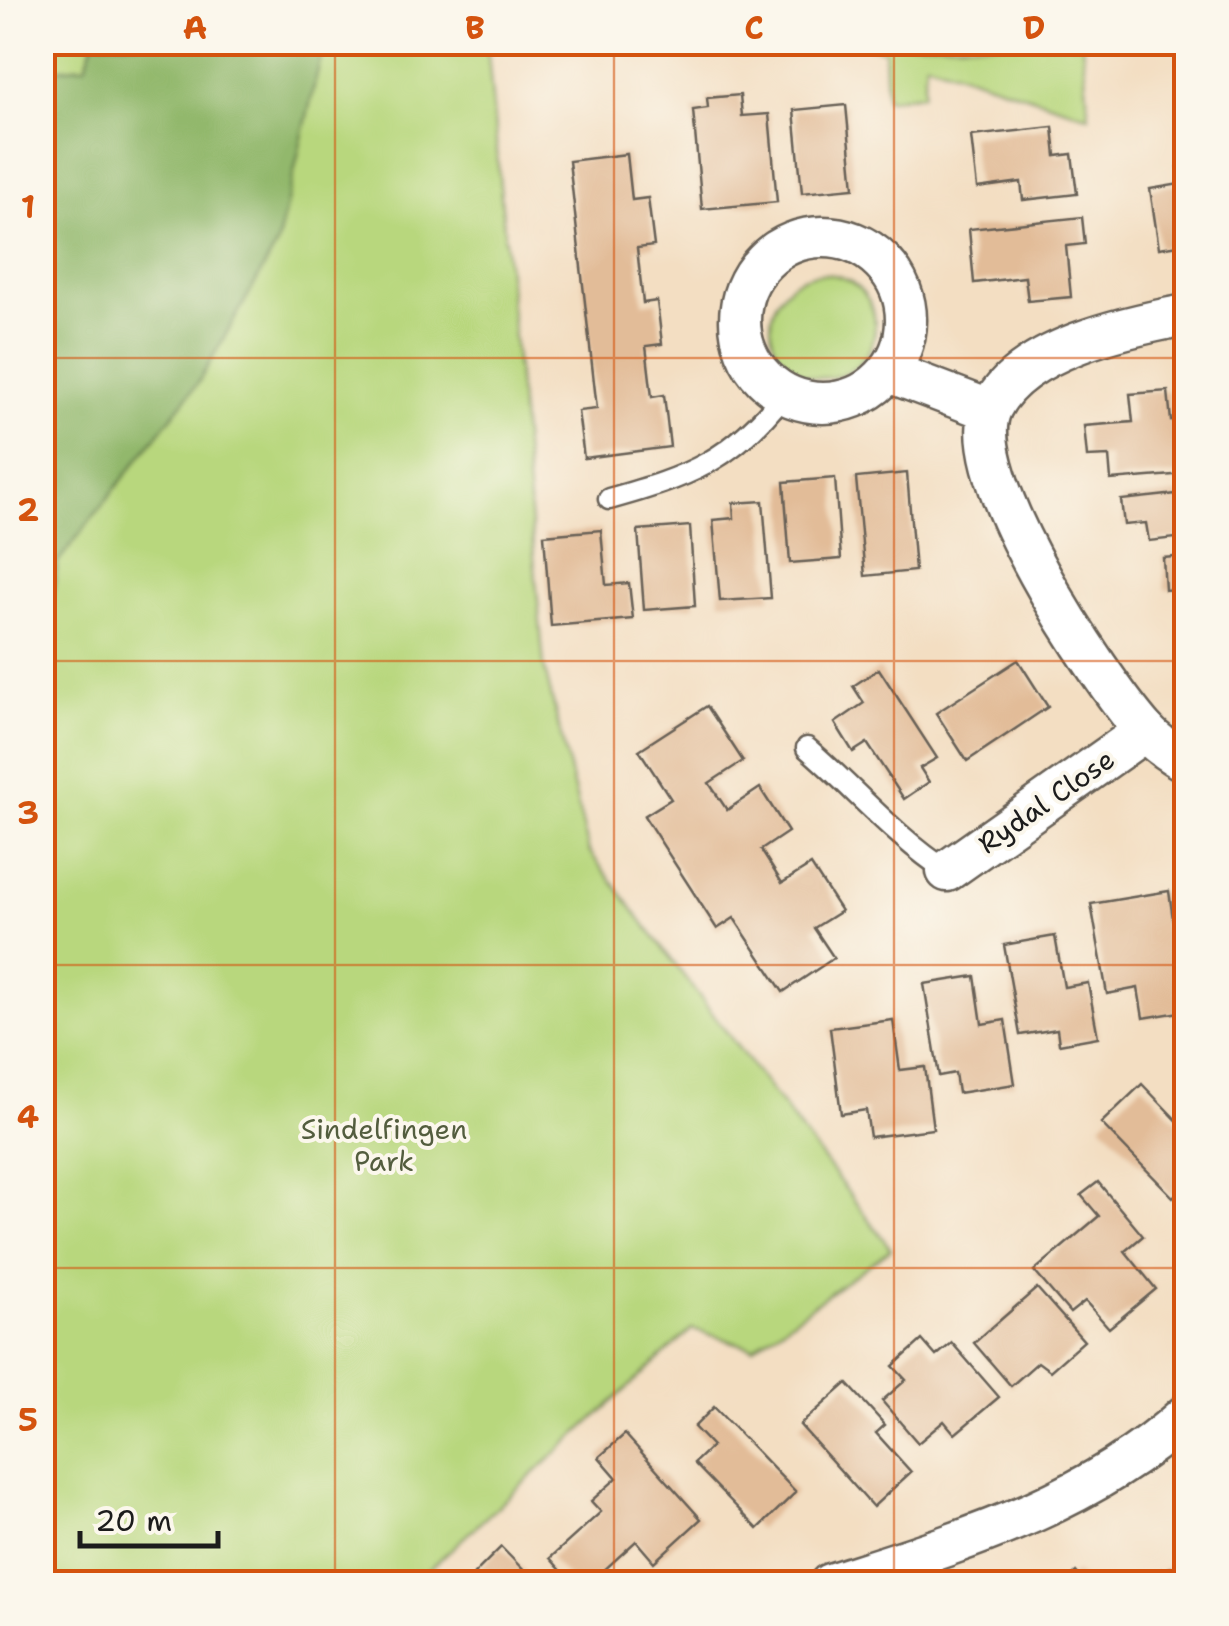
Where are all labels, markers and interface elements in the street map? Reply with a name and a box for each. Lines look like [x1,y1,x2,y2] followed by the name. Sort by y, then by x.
[183,6,207,49] text: A
[465,6,485,49] text: B
[744,6,764,49] text: C
[1023,6,1045,49] text: D
[21,185,35,228] text: 1
[17,488,39,531] text: 2
[970,740,1122,862] street label: Rydal Close
[17,791,39,834] text: 3
[17,1095,39,1138] text: 4
[301,1110,467,1180] park label: Sindelfingen Park
[18,1398,38,1441] text: 5
[80,1486,218,1548] scale bar
[95,1500,172,1541] text: 20 m

